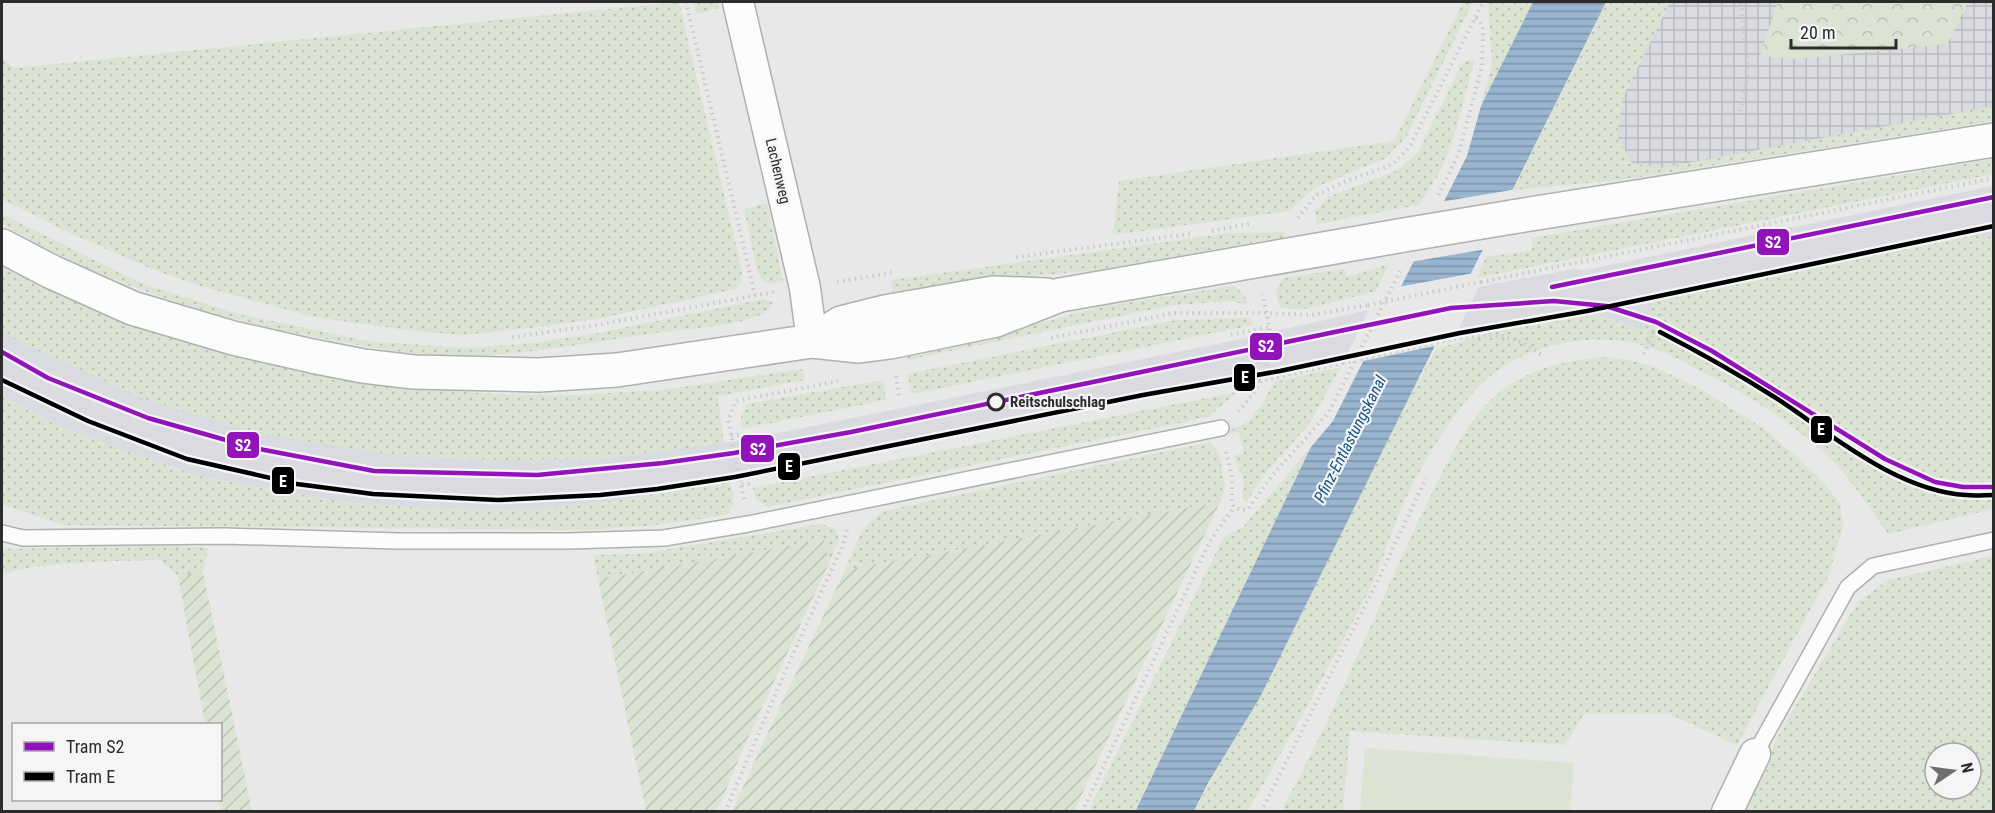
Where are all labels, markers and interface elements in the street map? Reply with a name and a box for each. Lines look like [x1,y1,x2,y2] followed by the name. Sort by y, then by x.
[1791,12,1896,50] scale bar
[1800,22,1835,43] text: 20 m
[762,136,794,206] street label: Lachenweg
[1756,228,1790,256] line badge: S2
[1765,233,1781,252] text: S2
[1249,332,1283,361] line badge: S2
[1258,337,1274,356] text: S2
[1233,363,1256,392] line badge: E
[1241,368,1249,387] text: E
[1310,372,1390,505] water label: Pfinz-Entlastungskanal
[987,393,1005,411] marker: Reitschulschlag
[1010,393,1106,411] place label: Reitschulschlag
[1810,415,1833,444] line badge: E
[1817,420,1825,439] text: E
[226,431,260,459] line badge: S2
[740,434,775,463] line badge: S2
[235,436,251,455] text: S2
[750,440,766,459] text: S2
[777,452,801,481] line badge: E
[785,457,793,476] text: E
[271,466,295,495] line badge: E
[279,472,287,491] text: E
[12,723,222,801] legend
[66,736,124,757] text: Tram S2
[1923,741,1983,801] north arrow
[1957,761,1977,775] text: N
[66,766,115,787] text: Tram E

